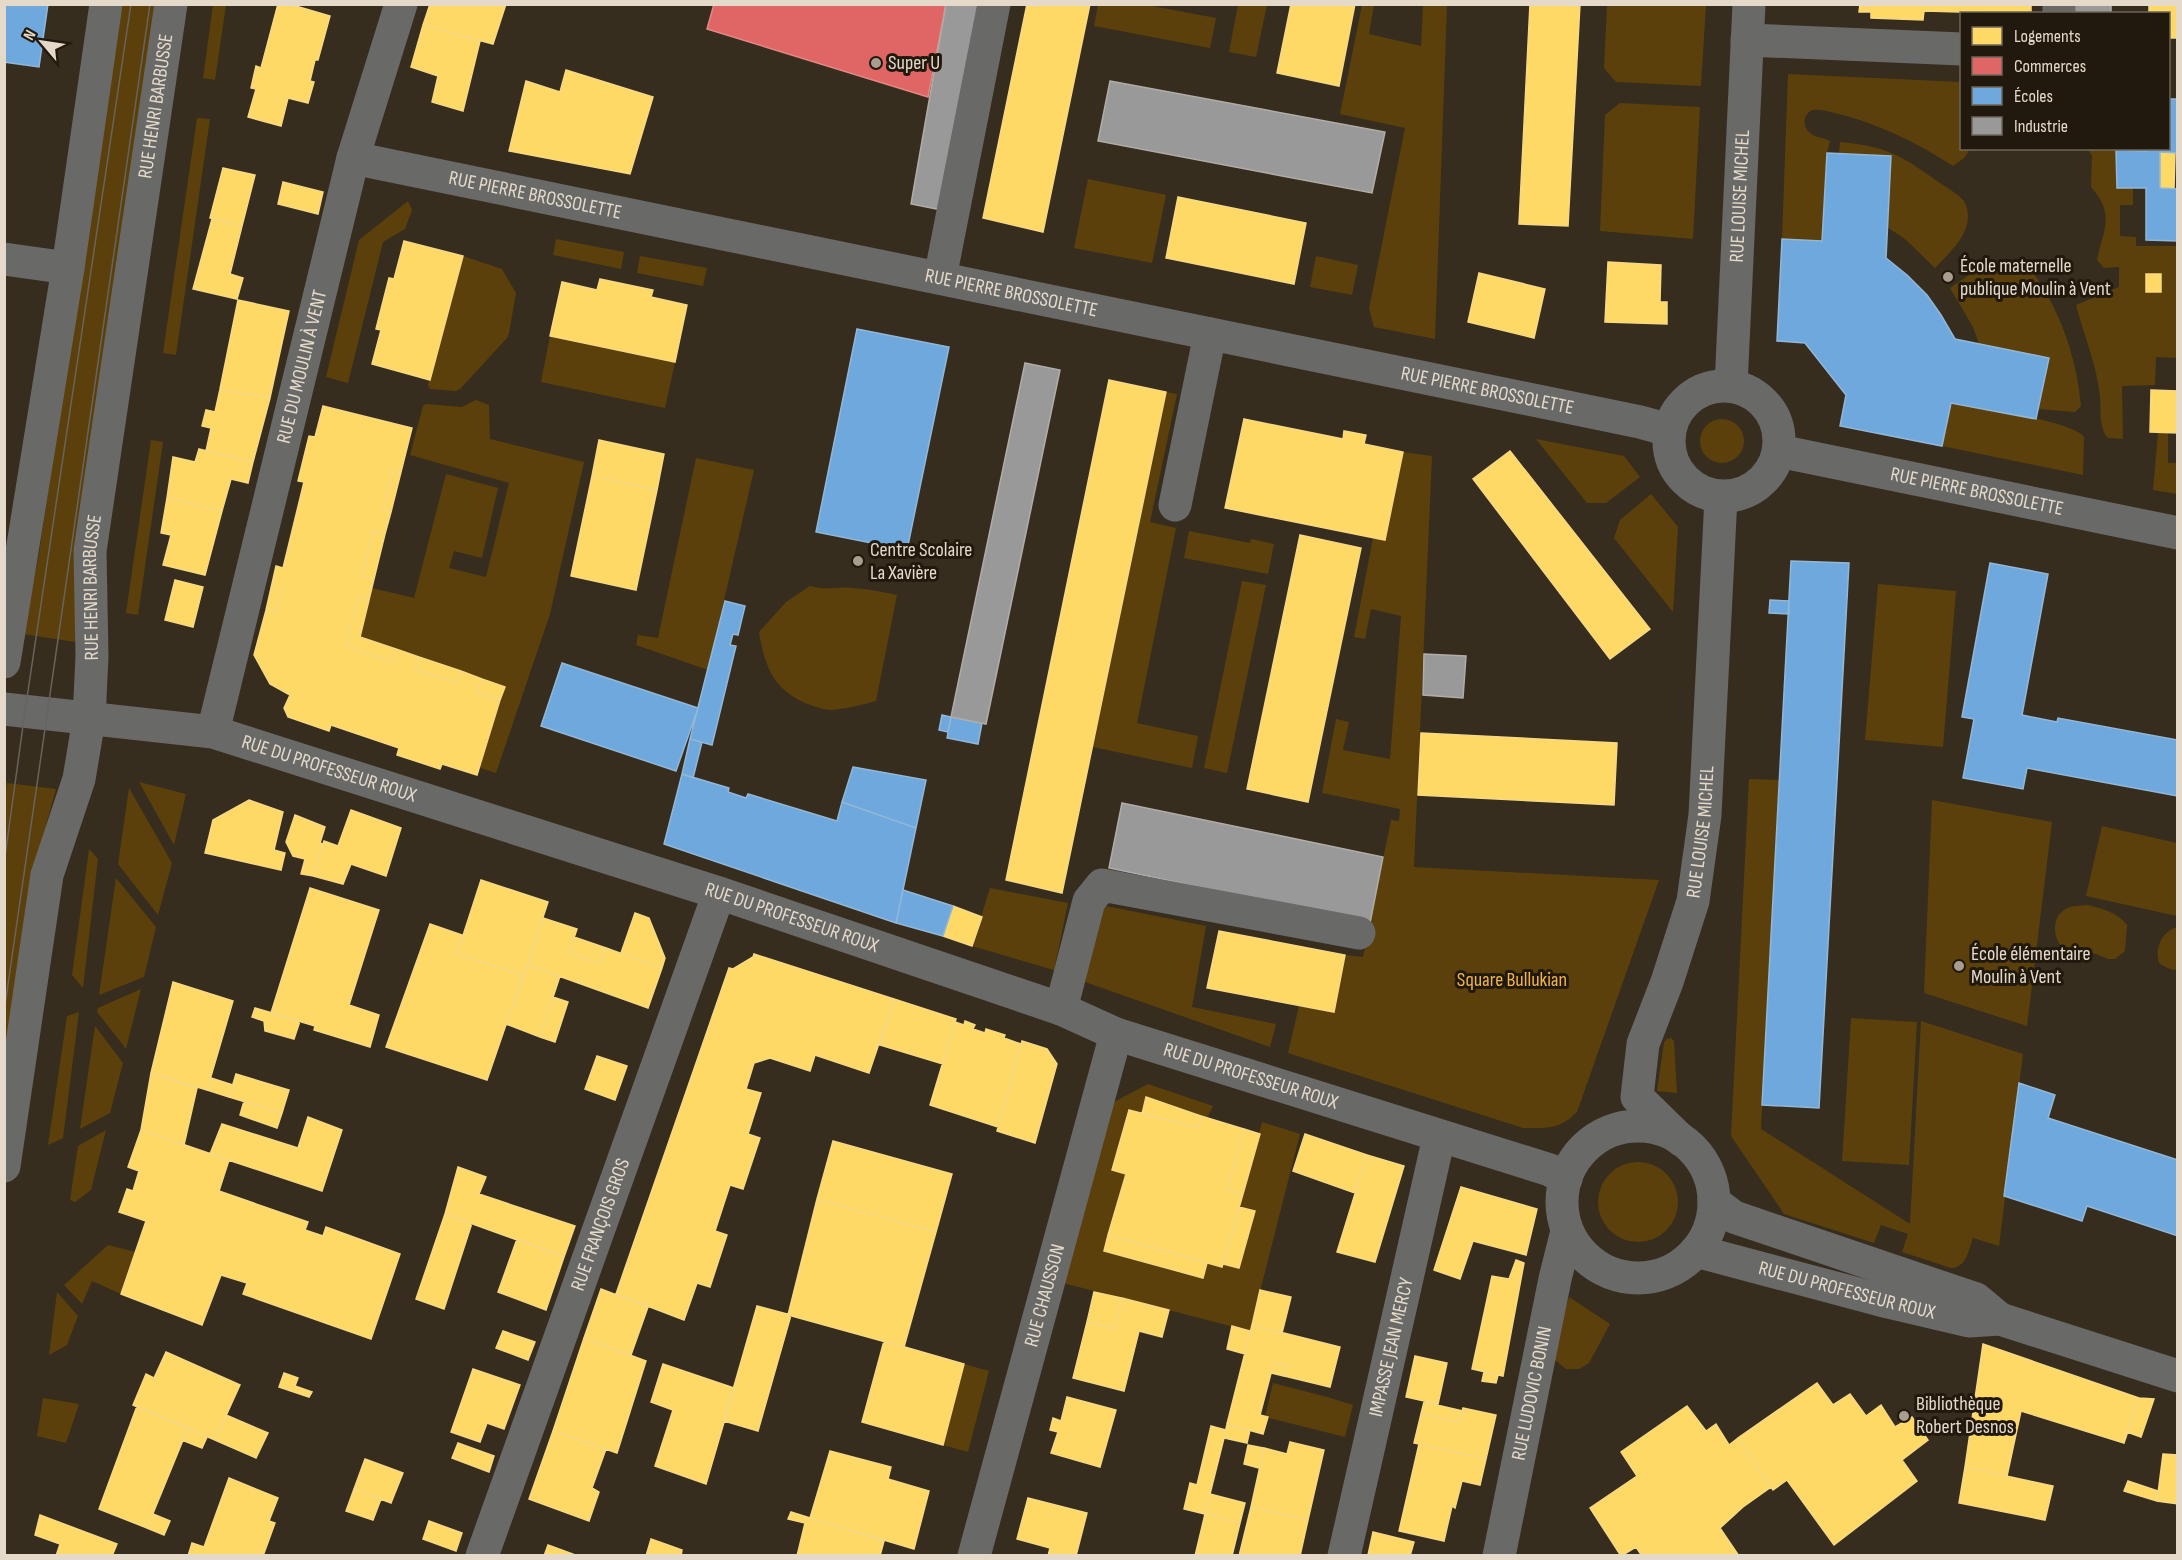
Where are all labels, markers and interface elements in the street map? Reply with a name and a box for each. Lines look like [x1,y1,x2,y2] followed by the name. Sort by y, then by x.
[12,12,72,72] north arrow
[1960,12,2170,150] legend
[2014,26,2081,47] text: Logements
[20,27,41,44] text: N
[133,32,178,180] street label: RUE HENRI BARBUSSE
[888,51,940,75] place label: Super U
[869,56,883,70] marker: Super U
[2014,56,2086,77] text: Commerces
[2014,86,2053,107] text: Écoles
[2014,116,2068,137] text: Industrie
[1725,129,1755,263] street label: RUE LOUISE MICHEL
[447,166,624,225] street label: RUE PIERRE BROSSOLETTE
[1960,254,2111,301] place label: École maternelle publique Moulin à Vent
[923,264,1100,322] street label: RUE PIERRE BROSSOLETTE
[1941,270,1955,284] marker: École maternelle publique Moulin à Vent
[272,287,332,446] street label: RUE DU MOULIN À VENT
[1399,361,1576,420] street label: RUE PIERRE BROSSOLETTE
[1888,462,2065,521] street label: RUE PIERRE BROSSOLETTE
[78,513,107,661] street label: RUE HENRI BARBUSSE
[870,538,972,585] place label: Centre Scolaire La Xavière
[851,554,865,568] marker: Centre Scolaire La Xavière
[239,730,420,808] street label: RUE DU PROFESSEUR ROUX
[1682,765,1719,900] street label: RUE LOUISE MICHEL
[702,877,882,958] street label: RUE DU PROFESSEUR ROUX
[1971,942,2091,989] place label: École élémentaire Moulin à Vent
[1952,959,1966,973] marker: École élémentaire Moulin à Vent
[1457,968,1567,992] park label: Square Bullukian
[1160,1038,1342,1115] street label: RUE DU PROFESSEUR ROUX
[566,1155,635,1294] street label: RUE FRANÇOIS GROS
[1019,1241,1070,1350] street label: RUE CHAUSSON
[1756,1256,1938,1325] street label: RUE DU PROFESSEUR ROUX
[1364,1275,1419,1419] street label: IMPASSE JEAN MERCY
[1507,1324,1557,1462] street label: RUE LUDOVIC BONIN
[1916,1392,2014,1439] place label: Bibliothèque Robert Desnos
[1897,1409,1911,1423] marker: Bibliothèque Robert Desnos

